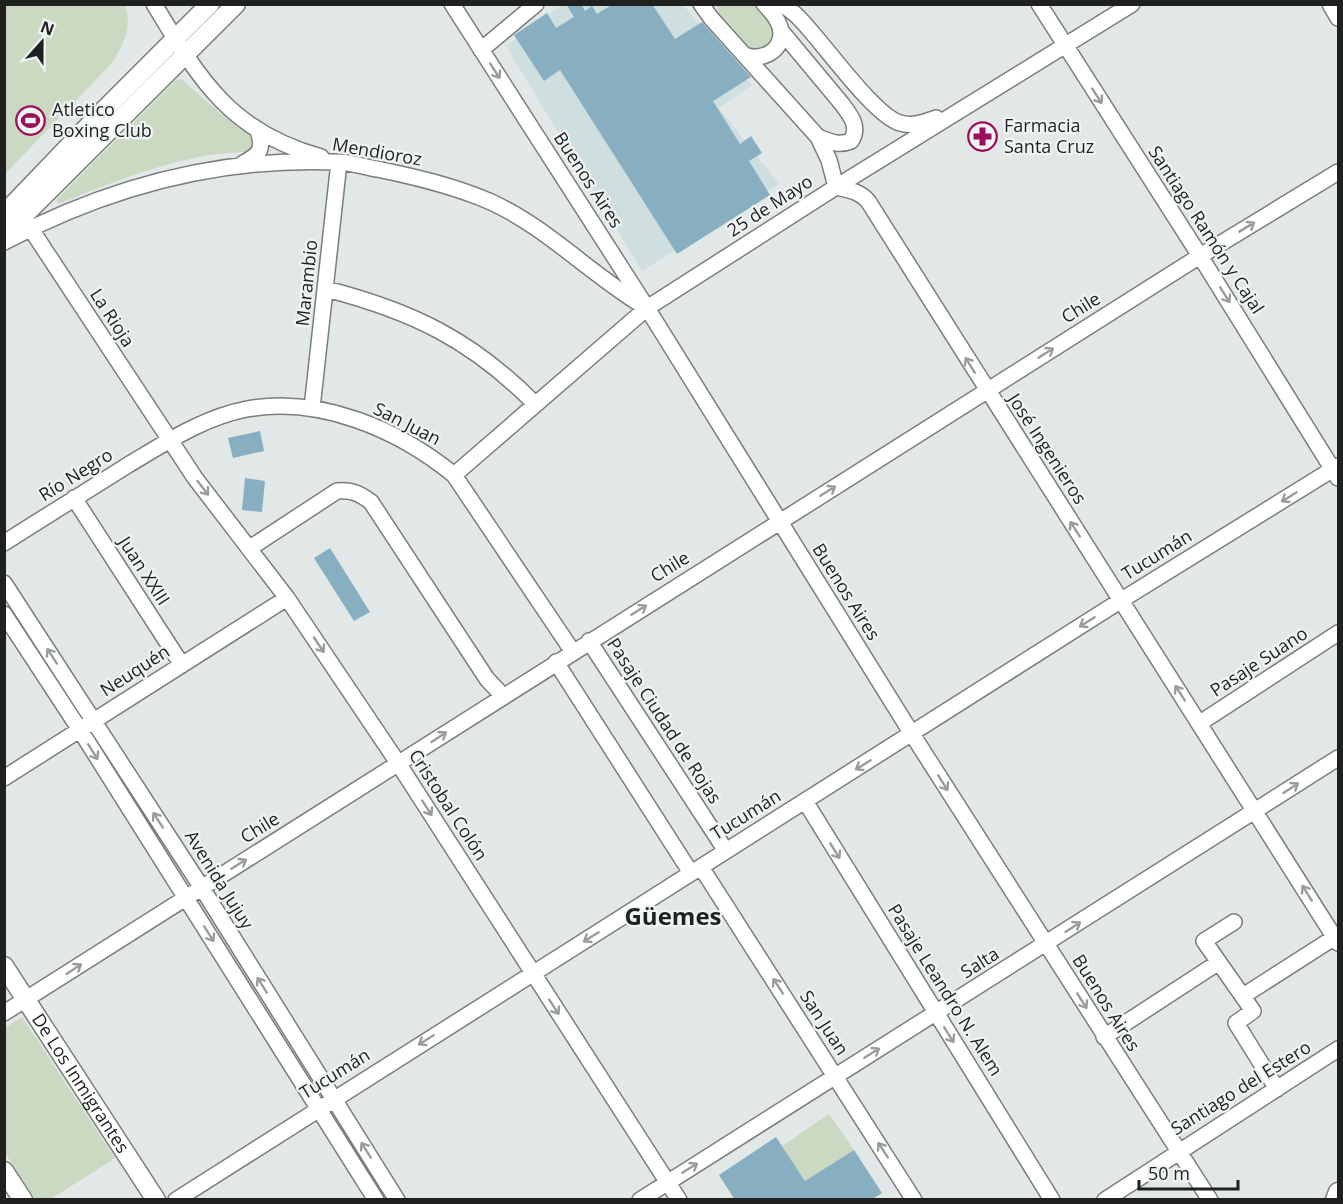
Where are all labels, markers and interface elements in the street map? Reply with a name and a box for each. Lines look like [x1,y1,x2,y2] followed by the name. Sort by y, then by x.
[12,12,72,72] north arrow
[37,15,57,41] text: N
[488,63,501,80] one-way arrow
[1091,87,1103,104] one-way arrow
[52,97,152,142] place label: Atletico Boxing Club
[15,104,47,136] sports icon: Atletico Boxing Club
[1004,113,1094,158] place label: Farmacia Santa Cruz
[967,120,999,152] pharmacy icon: Farmacia Santa Cruz
[549,127,629,232] street label: Buenos Aires
[331,131,424,171] street label: Mendioroz
[1144,141,1270,318] street label: Santiago Ramón y Cajal
[722,169,817,242] street label: 25 de Mayo
[1238,221,1255,233] one-way arrow
[290,239,322,327] street label: Marambio
[85,284,141,351] street label: La Rioja
[1056,286,1104,328] street label: Chile
[1218,287,1231,304] one-way arrow
[1037,347,1054,359] one-way arrow
[964,356,977,373] one-way arrow
[1002,387,1093,508] street label: José Ingenieros
[370,396,445,450] street label: San Juan
[34,442,117,506] street label: Río Negro
[197,480,209,496] one-way arrow
[819,484,836,496] one-way arrow
[1281,491,1298,503] one-way arrow
[1068,521,1080,538] one-way arrow
[1117,523,1196,585] street label: Tucumán
[113,530,176,609] street label: Juan XXIII
[808,539,886,644] street label: Buenos Aires
[645,545,693,587] street label: Chile
[630,603,647,615] one-way arrow
[1080,616,1096,628] one-way arrow
[1205,621,1312,702] street label: Pasaje Suano
[602,633,728,808] street label: Pasaje Ciudad de Rojas
[313,636,325,653] one-way arrow
[95,639,174,701] street label: Neuquén
[46,648,58,665] one-way arrow
[1174,685,1186,702] one-way arrow
[430,731,447,743] one-way arrow
[88,743,100,760] one-way arrow
[404,744,494,865] street label: Cristobal Colón
[854,758,871,771] one-way arrow
[938,774,950,791] one-way arrow
[1282,782,1299,794] one-way arrow
[706,783,785,845] street label: Tucumán
[420,799,433,816] one-way arrow
[235,806,283,848] street label: Chile
[152,812,164,829] one-way arrow
[180,826,260,934] street label: Avenida Jujuy
[830,842,842,859] one-way arrow
[230,858,247,870] one-way arrow
[1301,885,1313,902] one-way arrow
[624,899,722,932] district label: Güemes
[883,899,1009,1080] street label: Pasaje Leandro N. Alem
[1065,921,1082,934] one-way arrow
[202,926,215,943] one-way arrow
[583,930,600,943] one-way arrow
[956,941,1003,983] street label: Salta
[1068,950,1146,1055] street label: Buenos Aires
[66,963,82,975] one-way arrow
[256,977,268,994] one-way arrow
[771,978,783,995] one-way arrow
[795,986,855,1059] street label: San Juan
[1076,992,1088,1009] one-way arrow
[549,998,561,1015] one-way arrow
[27,1008,135,1157] street label: De Los Inmigrantes
[944,1026,956,1043] one-way arrow
[1166,1034,1315,1140] street label: Santiago del Estero
[418,1035,435,1047] one-way arrow
[295,1042,374,1104] street label: Tucumán
[864,1046,881,1059] one-way arrow
[360,1142,372,1159] one-way arrow
[877,1142,889,1159] one-way arrow
[1139,1153,1238,1191] scale bar
[1148,1161,1190,1185] text: 50 m
[681,1162,698,1174] one-way arrow

